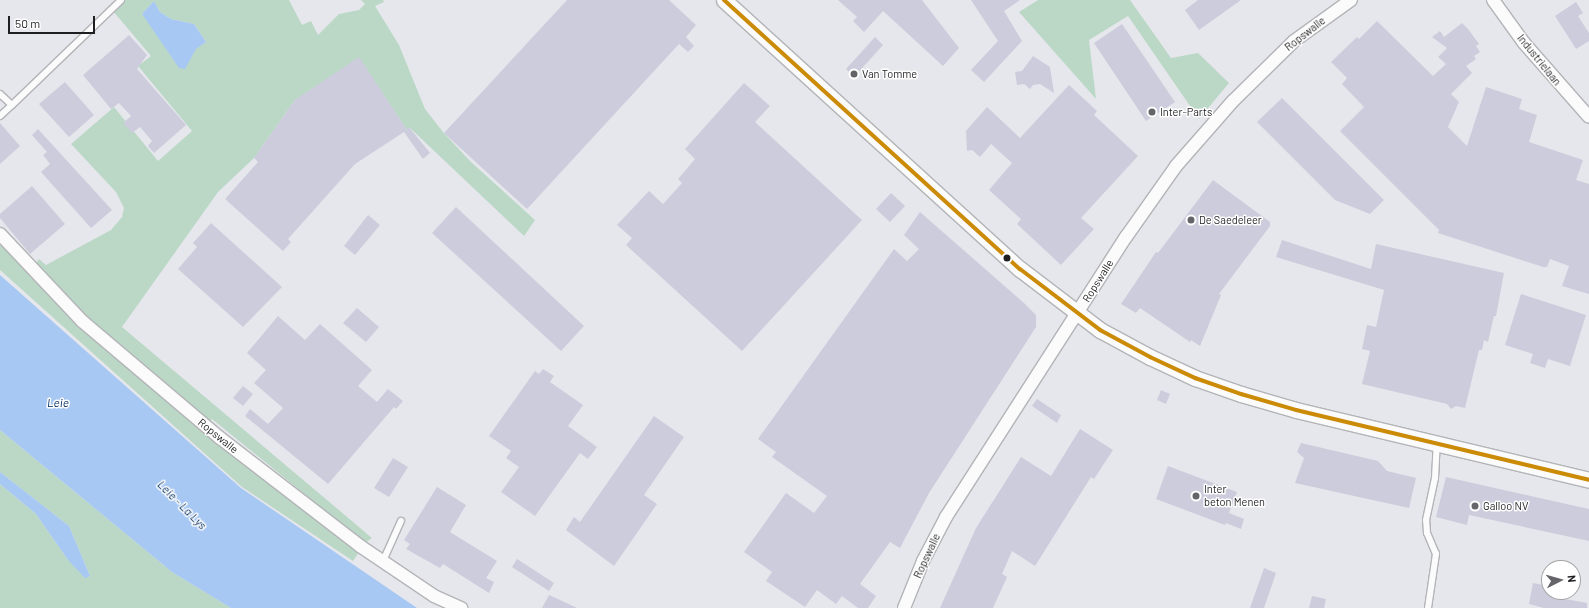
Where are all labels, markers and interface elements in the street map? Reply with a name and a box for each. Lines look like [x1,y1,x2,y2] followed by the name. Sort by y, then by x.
[10,8,97,34] scale bar
[1282,14,1328,54] street label: Ropswalle
[15,16,40,30] text: 50 m
[1514,32,1564,88] street label: Industrielaan
[862,67,917,81] place label: Van Tomme
[849,69,859,79] marker: Van Tomme
[1160,105,1212,119] place label: Inter-Parts
[1147,107,1157,117] marker: Inter-Parts
[1199,213,1262,227] place label: De Saedeleer
[1186,215,1196,225] marker: De Saedeleer
[1002,253,1012,263] unlabelled marker
[1080,257,1116,305] street label: Ropswalle
[47,396,69,410] water label: Leie
[195,416,241,456] street label: Ropswalle
[154,477,210,533] water label: Leie - La Lys
[1204,483,1265,509] place label: Inter beton Menen
[1191,491,1201,501] marker: Inter beton Menen
[1483,499,1528,513] place label: Galloo NV
[1470,501,1480,511] marker: Galloo NV
[911,531,943,581] street label: Ropswalle
[1541,560,1581,600] north arrow
[1566,574,1579,583] text: N

